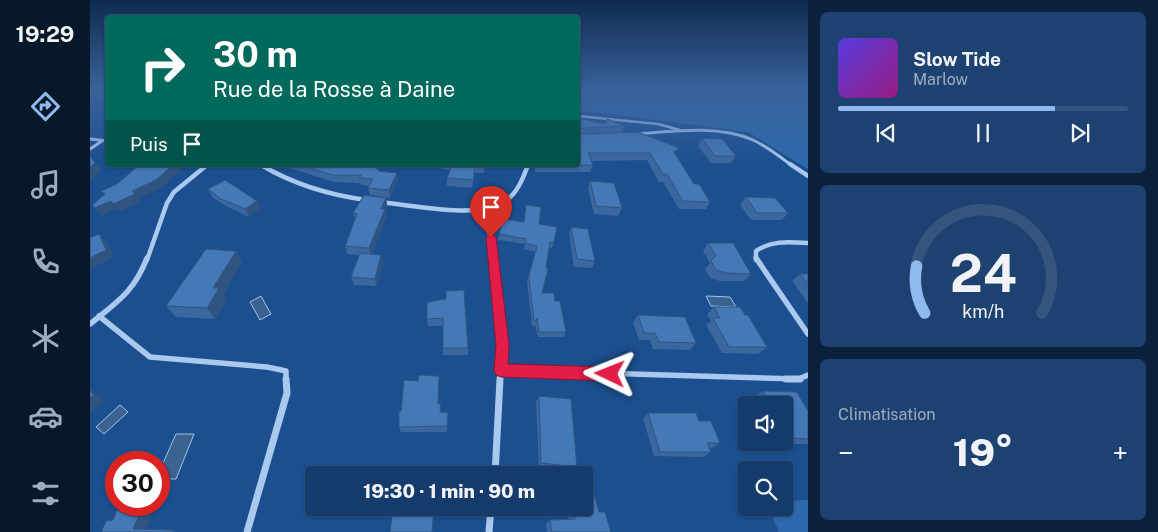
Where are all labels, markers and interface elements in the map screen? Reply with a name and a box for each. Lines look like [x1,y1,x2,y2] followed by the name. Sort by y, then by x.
[16,21,74,47] text: 19:29
[213,34,298,75] text: 30 m
[130,35,195,100] icon: right
[913,48,1001,70] text: Slow Tide
[913,70,968,89] text: Marlow
[213,76,455,102] text: Rue de la Rosse à Daine
[28,89,63,124] icon: directions
[872,119,900,147] icon: previous
[969,119,997,147] icon: pause
[1066,119,1094,147] icon: next
[178,130,206,158] icon: arrive
[130,133,168,155] text: Puis
[28,167,63,202] icon: music
[470,186,512,237] pin
[477,193,505,221] icon: arrive
[949,243,1017,304] text: 24
[28,244,63,279] icon: phone
[962,301,1004,322] text: km/h
[28,321,63,356] icon: climate
[583,347,635,399] position arrow
[738,396,793,516] map controls
[738,396,793,451] button: sound
[28,399,63,434] icon: car
[838,405,935,424] text: Climatisation
[953,430,1013,475] text: 19°
[838,436,854,469] text: −
[1112,436,1128,469] text: +
[105,451,170,516] speed limit sign: 30
[738,461,793,516] button: search
[28,476,63,511] icon: filters
[363,480,535,502] text: 19:30 · 1 min · 90 m

